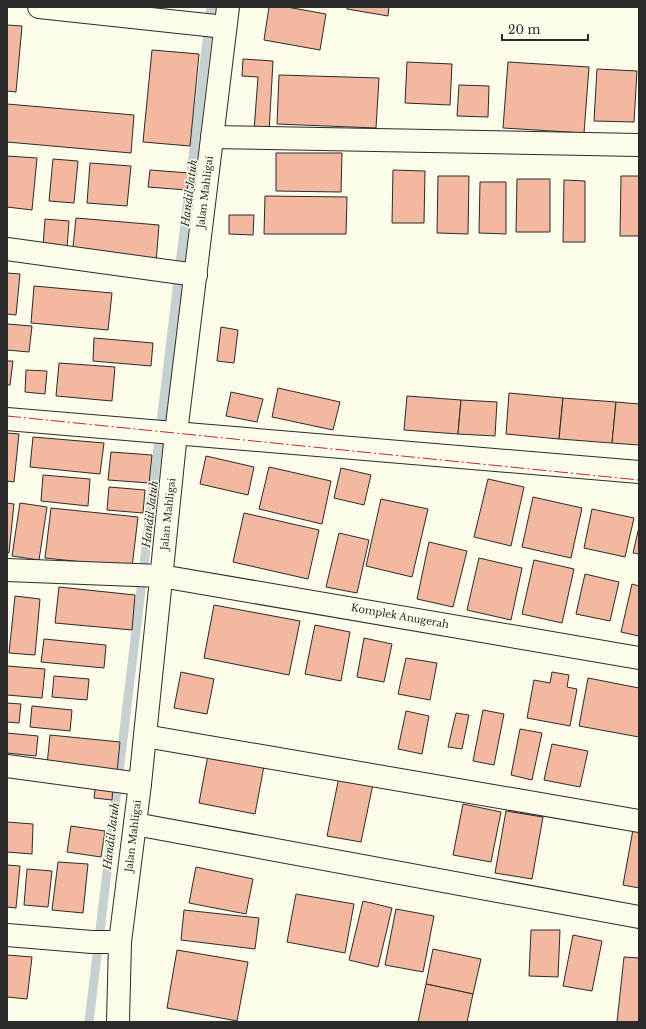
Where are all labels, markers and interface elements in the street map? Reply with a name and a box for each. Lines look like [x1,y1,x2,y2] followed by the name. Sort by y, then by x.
[502,16,588,42] scale bar
[508,22,540,37] text: 20 m
[194,155,216,231] street label: Jalan Mahligai
[178,159,200,228] water label: Handil Jatuh
[158,477,178,553] street label: Jalan Mahligai
[139,480,161,549] water label: Handil Jatuh
[350,601,450,631] street label: Komplek Anugerah
[122,799,144,875] street label: Jalan Mahligai
[100,802,122,871] water label: Handil Jatuh

